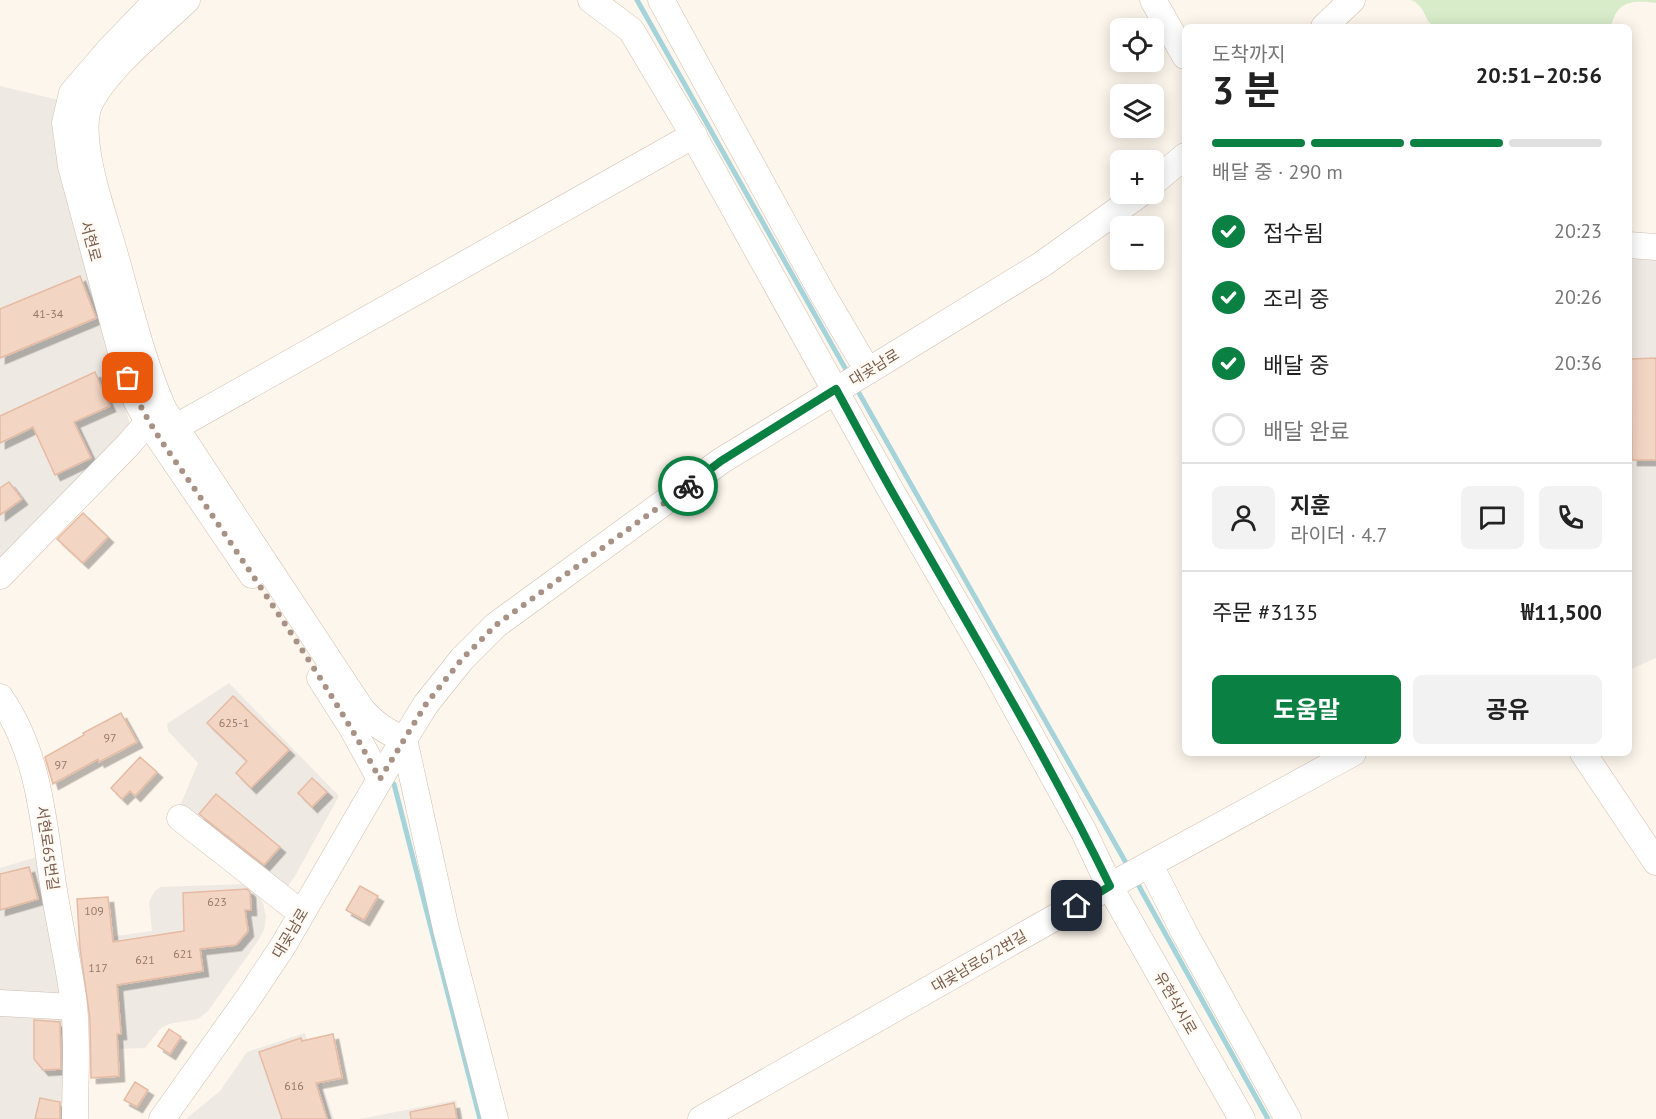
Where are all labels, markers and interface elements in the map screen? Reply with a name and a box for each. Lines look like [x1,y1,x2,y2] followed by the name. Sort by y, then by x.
[1110,18,1164,270] map controls
[1110,18,1164,72] button: locate
[1212,41,1286,67] text: 도착까지
[1476,61,1602,89] text: 20:51–20:56
[1212,64,1280,115] text: 3 분
[1110,84,1164,138] button: layers
[1110,150,1164,204] button: +
[1212,159,1343,185] text: 배달 중 · 290 m
[1212,215,1245,248] icon: check
[1110,216,1164,270] button: −
[1554,218,1602,244] text: 20:23
[76,219,106,263] street label: 서현로
[1263,219,1324,247] text: 접수됨
[1212,281,1245,314] icon: check
[1554,284,1602,310] text: 20:26
[1263,285,1330,313] text: 조리 중
[33,306,64,321] house number: 41-34
[845,345,903,389] street label: 대곶남로
[1212,347,1245,380] icon: check
[1554,350,1602,376] text: 20:36
[1263,351,1330,379] text: 배달 중
[102,352,153,403] pin
[111,361,144,394] icon: bag
[1263,417,1350,445] text: 배달 완료
[658,456,718,516] courier
[672,470,705,503] icon: bike
[1212,486,1275,549] button: person
[1461,486,1524,549] button: chat
[1539,486,1602,549] button: phone
[1290,491,1330,519] text: 지훈
[1290,522,1387,548] text: 라이더 · 4.7
[1212,598,1318,626] text: 주문 #3135
[1521,598,1602,626] text: ₩11,500
[1212,675,1401,744] button: 도움말
[1413,675,1602,744] button: 공유
[219,715,249,730] house number: 625-1
[103,730,117,745] house number: 97
[54,757,68,772] house number: 97
[33,804,63,892] street label: 서현로65번길
[1051,880,1102,931] pin
[1060,889,1093,922] icon: home
[207,894,227,909] house number: 623
[84,903,104,918] house number: 109
[268,904,312,962] street label: 대곶남로
[928,926,1030,996] street label: 대곶남로672번길
[173,946,193,961] house number: 621
[135,952,155,967] house number: 621
[88,960,108,975] house number: 117
[1151,968,1201,1038] street label: 유현삭시로
[284,1078,304,1093] house number: 616

